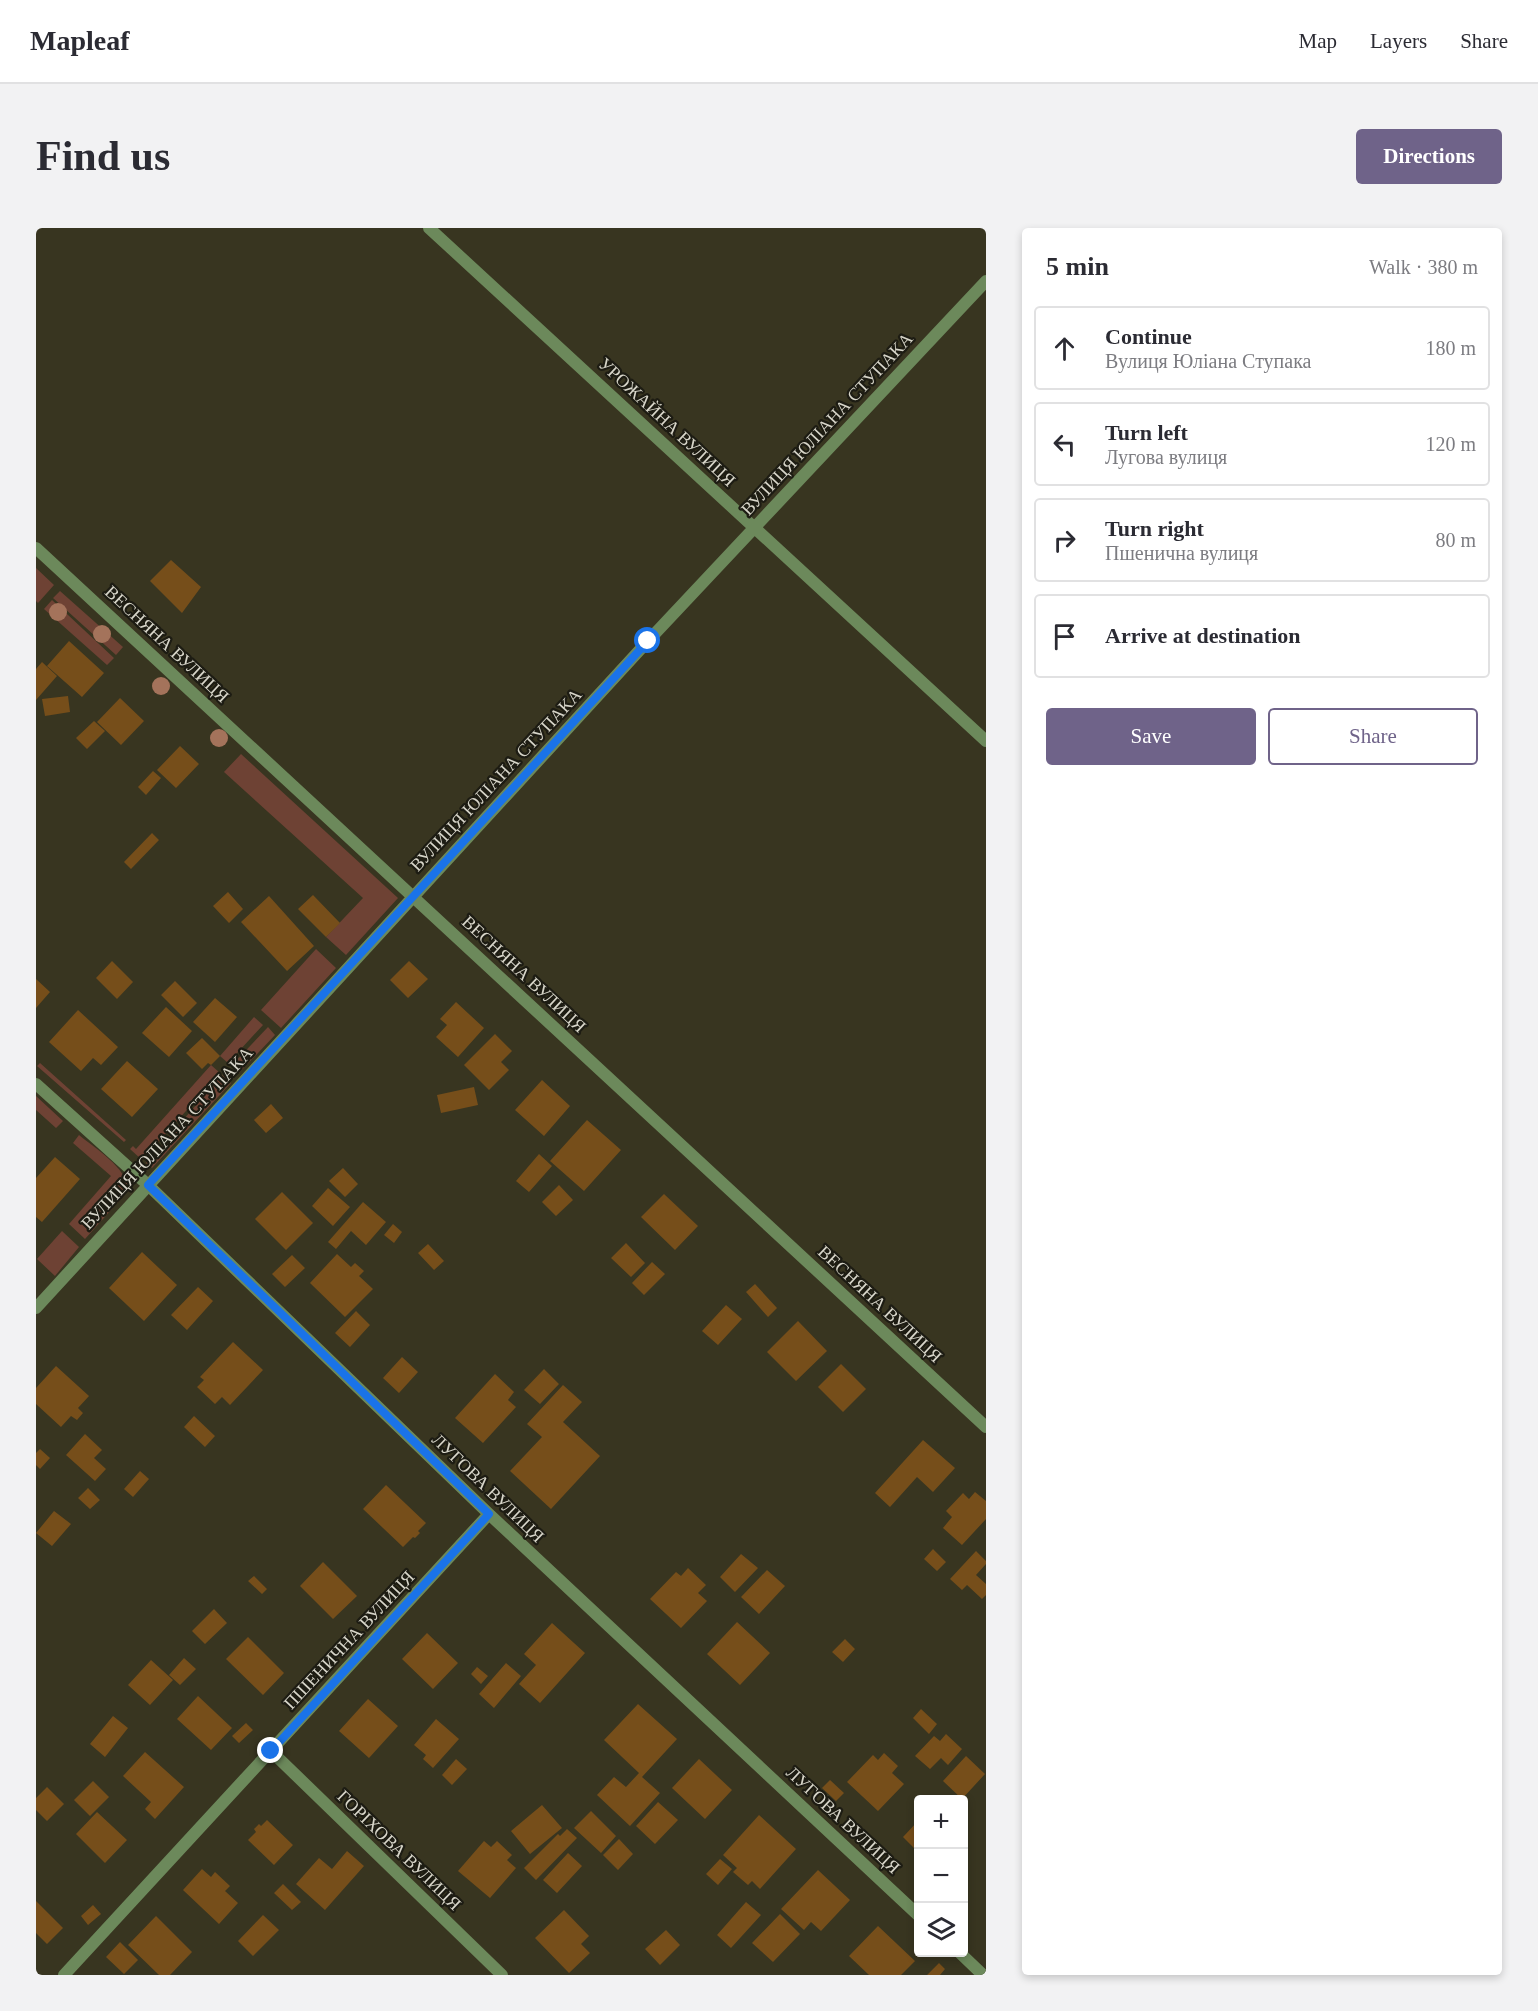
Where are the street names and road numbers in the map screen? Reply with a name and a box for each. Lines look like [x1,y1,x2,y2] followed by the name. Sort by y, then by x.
[737,329,917,519] street label: ВУЛИЦЯ ЮЛІАНА СТУПАКА
[594,353,740,491] street label: УРОЖАЙНА ВУЛИЦЯ
[101,581,233,707] street label: ВЕСНЯНА ВУЛИЦЯ
[406,685,586,875] street label: ВУЛИЦЯ ЮЛІАНА СТУПАКА
[458,911,590,1037] street label: ВЕСНЯНА ВУЛИЦЯ
[77,1043,257,1233] street label: ВУЛИЦЯ ЮЛІАНА СТУПАКА
[814,1241,946,1367] street label: ВЕСНЯНА ВУЛИЦЯ
[428,1429,548,1547] street label: ЛУГОВА ВУЛИЦЯ
[280,1567,418,1713] street label: ПШЕНИЧНА ВУЛИЦЯ
[782,1762,904,1878] street label: ЛУГОВА ВУЛИЦЯ
[333,1786,465,1914] street label: ГОРІХОВА ВУЛИЦЯ

